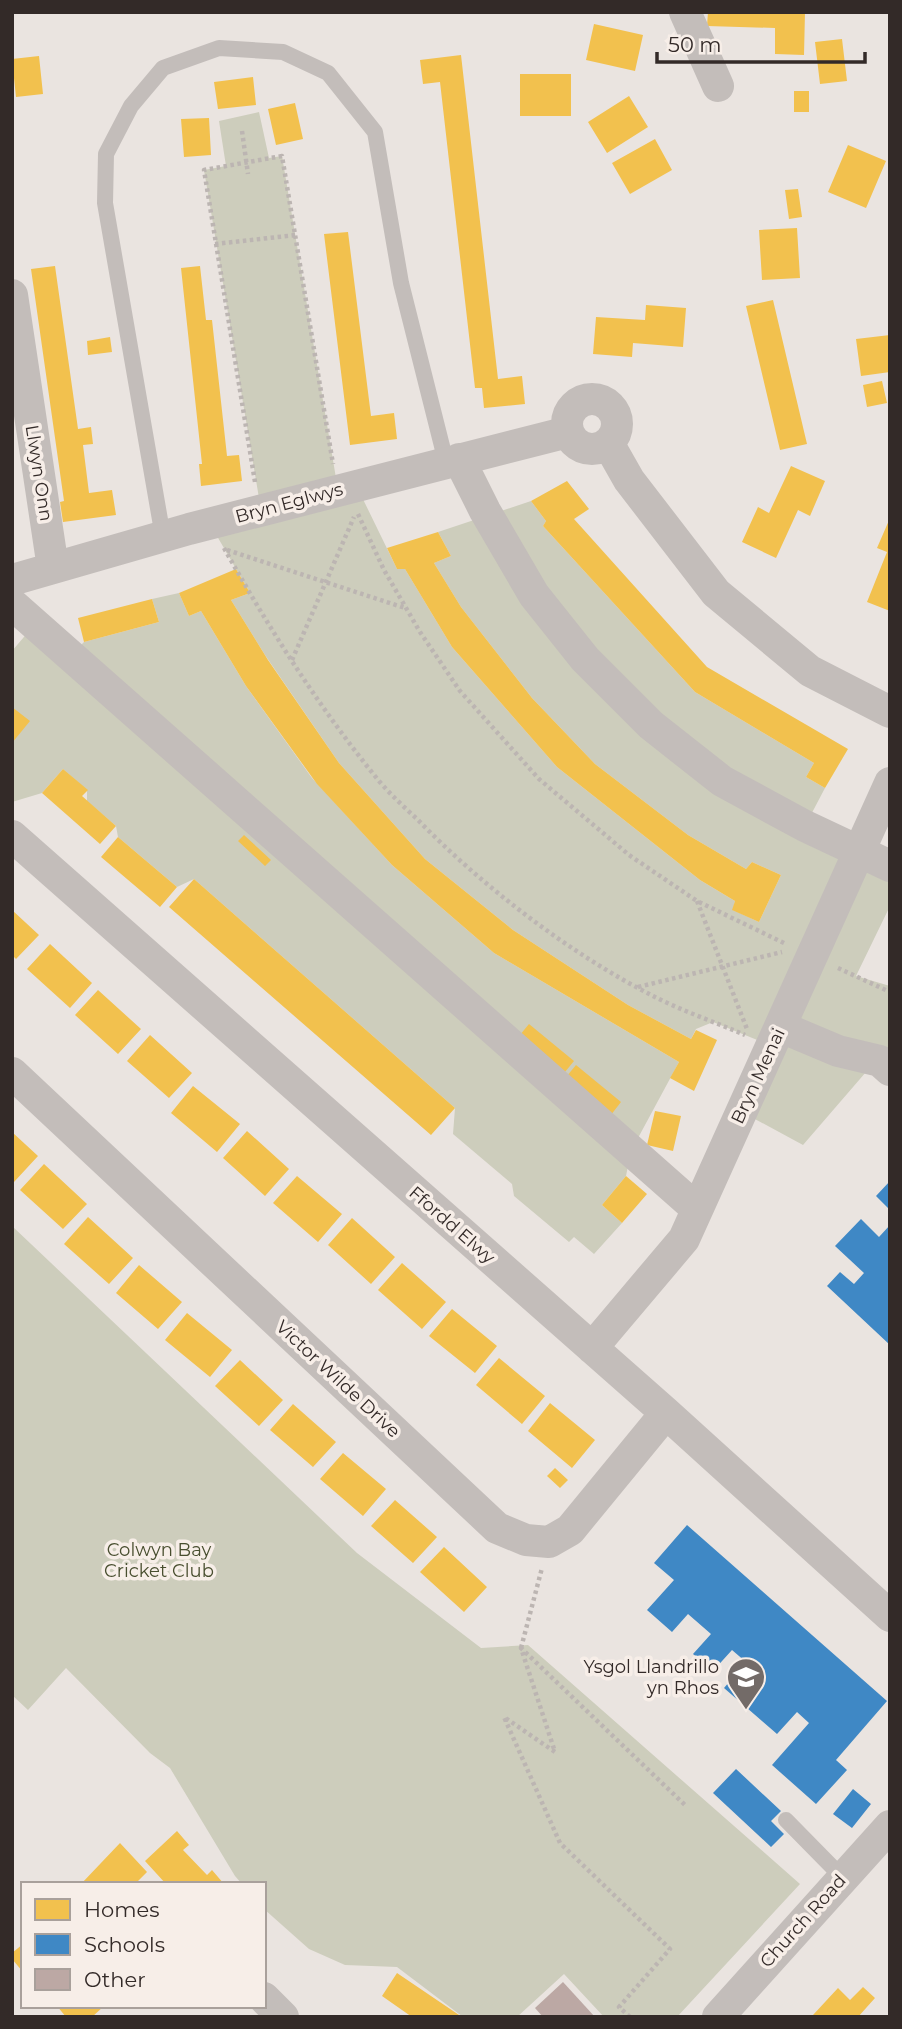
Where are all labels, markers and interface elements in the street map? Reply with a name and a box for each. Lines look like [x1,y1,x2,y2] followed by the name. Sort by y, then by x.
[657,21,865,65] scale bar
[668,32,722,57] text: 50 m
[21,423,57,523] street label: Llwyn Onn
[233,478,345,528] street label: Bryn Eglwys
[726,1025,790,1127] street label: Bryn Menai
[404,1182,500,1269] street label: Ffordd Elwy
[271,1316,405,1442] street label: Victor Wilde Drive
[104,1539,214,1582] park label: Colwyn Bay Cricket Club
[583,1656,719,1699] place label: Ysgol Llandrillo yn Rhos
[725,1656,767,1711] school or university icon: Ysgol Llandrillo yn Rhos
[755,1870,851,1972] street label: Church Road
[21,1882,266,2008] legend
[84,1897,159,1922] text: Homes
[84,1932,165,1957] text: Schools
[84,1967,146,1992] text: Other

